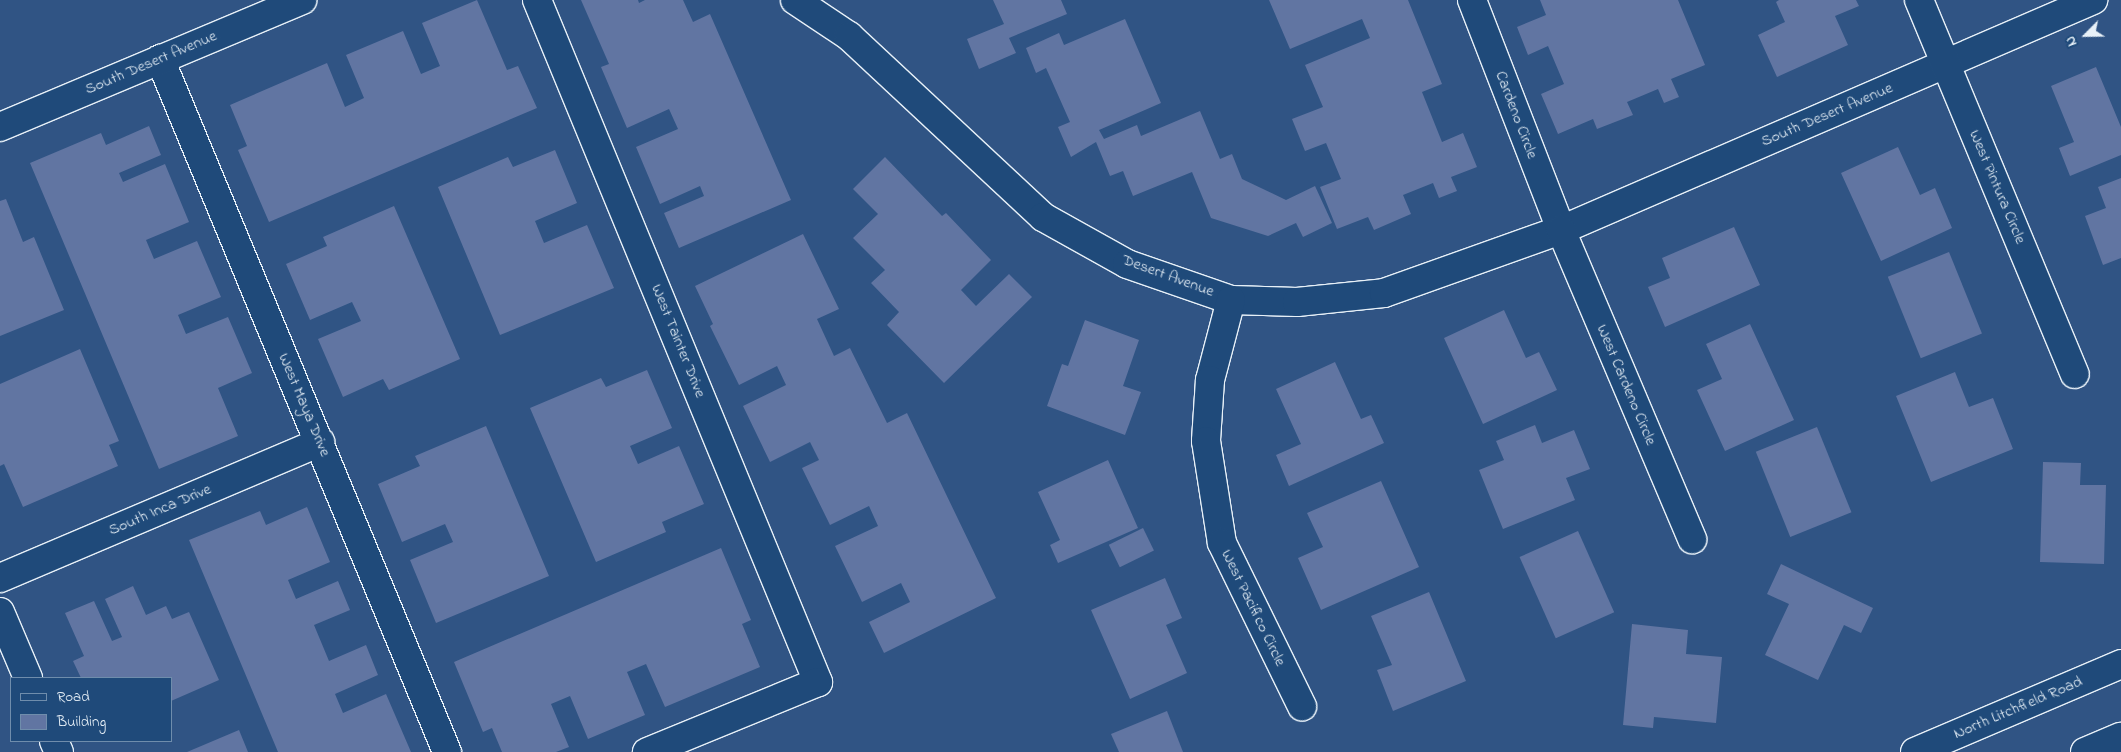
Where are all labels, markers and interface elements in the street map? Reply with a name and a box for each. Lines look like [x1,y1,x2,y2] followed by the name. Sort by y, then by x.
[2061,10,2111,60] north arrow
[82,27,220,99] street label: South Desert Avenue
[2060,33,2083,50] text: N
[1490,68,1542,162] street label: Cardeno Circle
[1758,79,1896,151] street label: South Desert Avenue
[1964,127,2030,247] street label: West Pintura Circle
[1119,250,1217,302] street label: Desert Avenue
[647,282,709,400] street label: West Tainter Drive
[1592,322,1660,448] street label: West Cardeno Circle
[274,350,334,460] street label: West Maya Drive
[106,480,214,540] street label: South Inca Drive
[1216,547,1290,669] street label: West Pacifico Circle
[1951,672,2085,744] street label: North Litchfield Road
[10,677,172,742] legend
[57,686,90,708] text: Road
[57,711,106,733] text: Building

